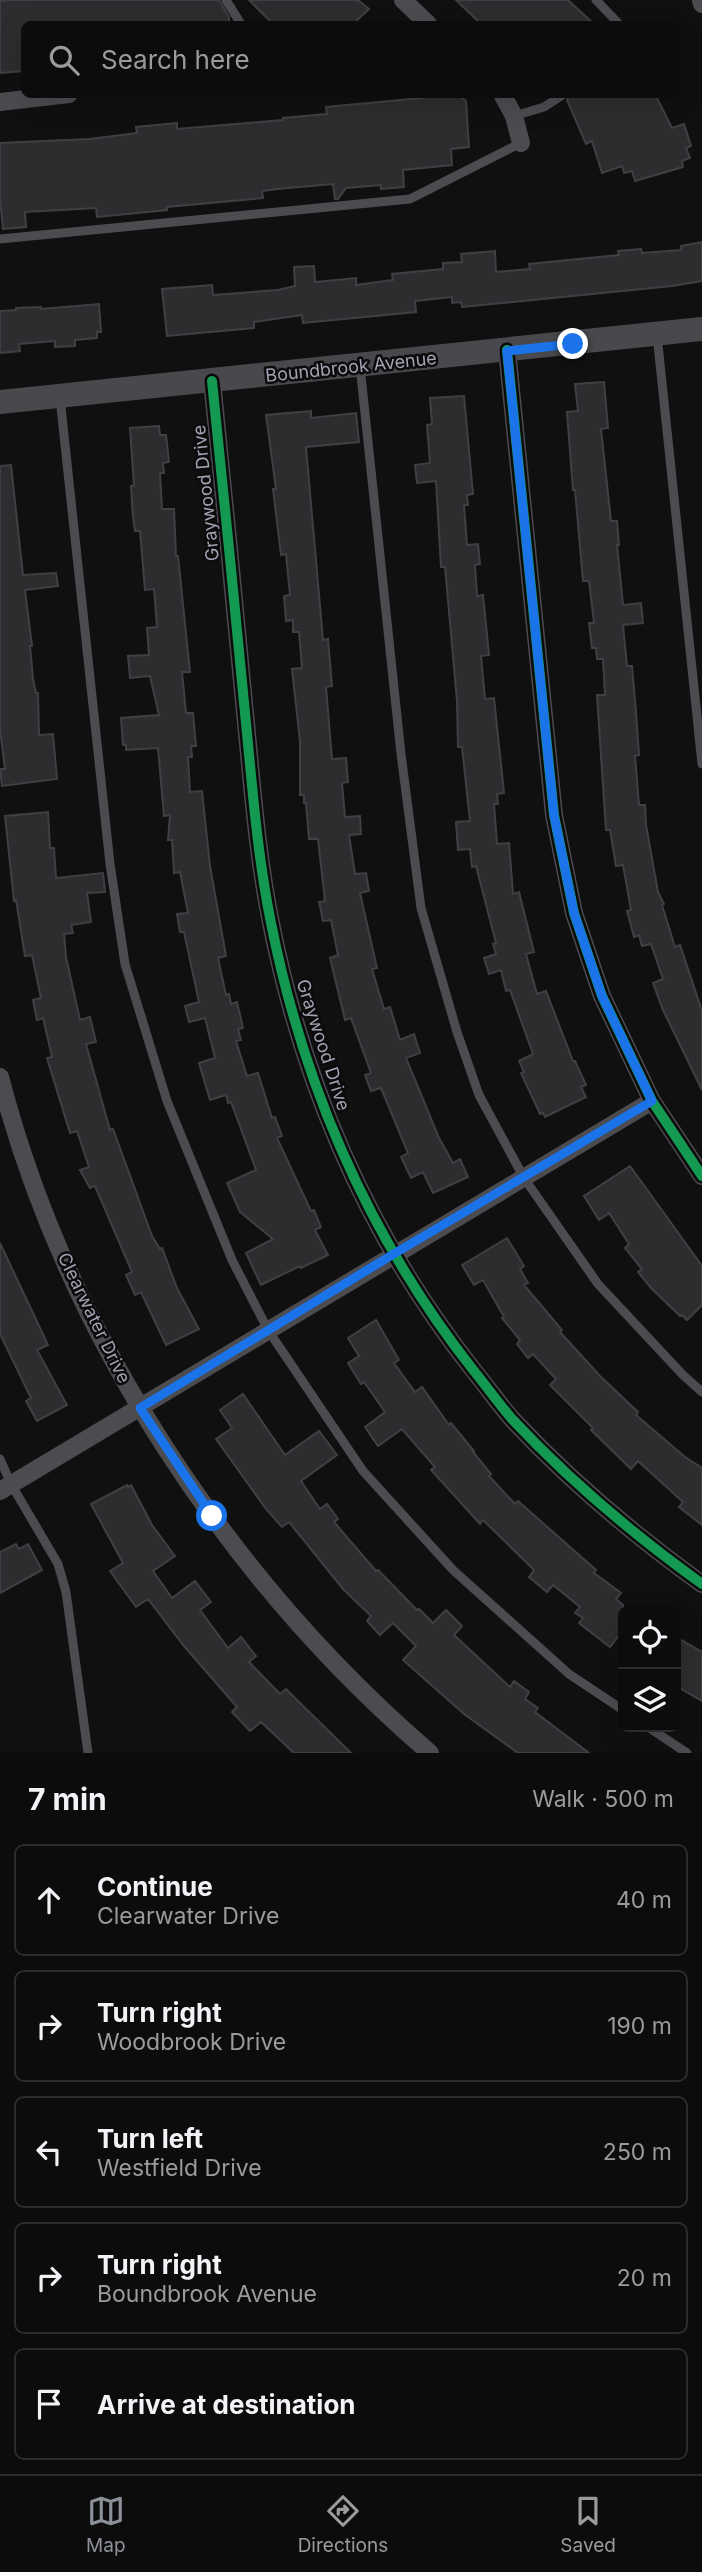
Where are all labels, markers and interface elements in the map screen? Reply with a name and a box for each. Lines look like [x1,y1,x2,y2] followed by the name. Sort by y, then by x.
[21,21,681,98] search box
[45,41,83,79] icon: search
[101,44,250,75] text: Search here
[557,328,588,359] route end
[264,347,438,386] street label: Boundbrook Avenue
[188,424,223,562] street label: Graywood Drive
[292,976,355,1113] street label: Graywood Drive
[54,1249,135,1387] street label: Clearwater Drive
[196,1500,227,1531] route start
[618,1606,681,1732] map controls
[618,1606,681,1669] button: locate
[618,1669,681,1732] button: layers
[28,1781,107,1817] text: 7 min
[532,1785,674,1813] text: Walk · 500 m
[97,1871,213,1902] text: Continue
[30,1881,68,1919] icon: ahead
[616,1886,672,1914] text: 40 m
[97,1902,279,1930] text: Clearwater Drive
[97,1997,222,2028] text: Turn right
[30,2007,68,2045] icon: right
[607,2012,672,2040] text: 190 m
[97,2028,286,2056] text: Woodbrook Drive
[97,2123,203,2154] text: Turn left
[30,2133,68,2171] icon: left
[603,2138,672,2166] text: 250 m
[97,2154,262,2182] text: Westfield Drive
[97,2249,222,2280] text: Turn right
[30,2259,68,2297] icon: right
[617,2264,672,2292] text: 20 m
[97,2280,317,2308] text: Boundbrook Avenue
[30,2385,68,2423] icon: arrive
[97,2389,356,2420] text: Arrive at destination
[86,2492,126,2557] tab: Map
[298,2492,388,2557] tab: Directions
[560,2492,616,2557] tab: Saved

